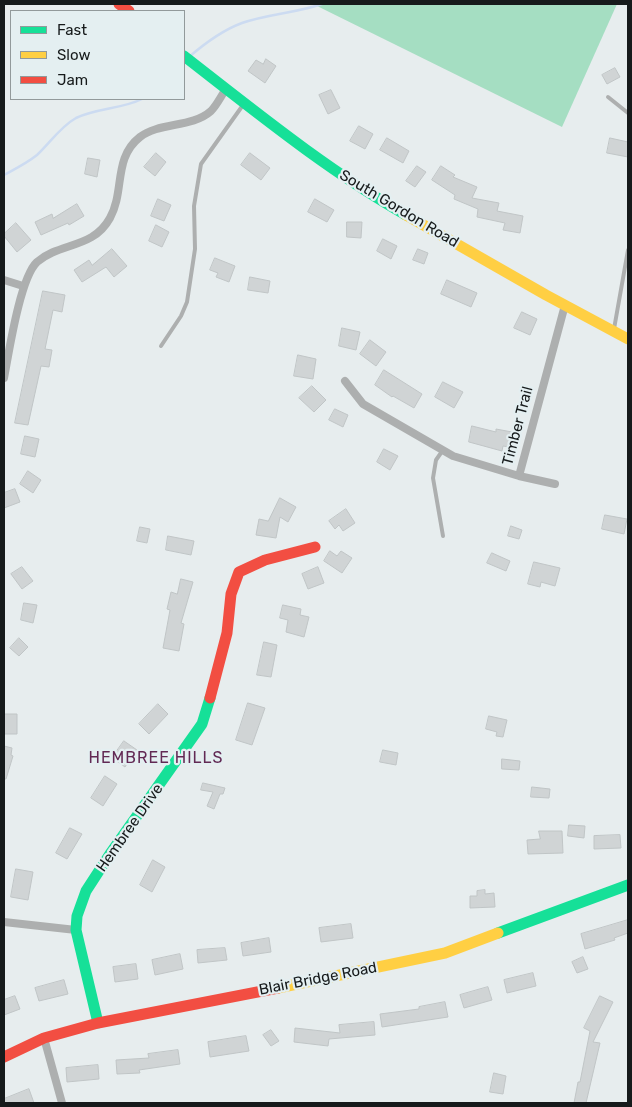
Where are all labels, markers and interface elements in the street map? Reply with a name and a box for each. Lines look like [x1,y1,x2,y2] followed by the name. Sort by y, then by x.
[10,10,185,100] legend
[57,21,87,39] text: Fast
[57,46,90,64] text: Slow
[57,71,88,89] text: Jam
[336,166,462,252] street label: South Gordon Road
[499,385,537,467] street label: Timber Trail
[87,748,225,768] district label: HEMBREE HILLS
[93,780,167,876] street label: Hembree Drive
[257,959,379,999] street label: Blair Bridge Road

